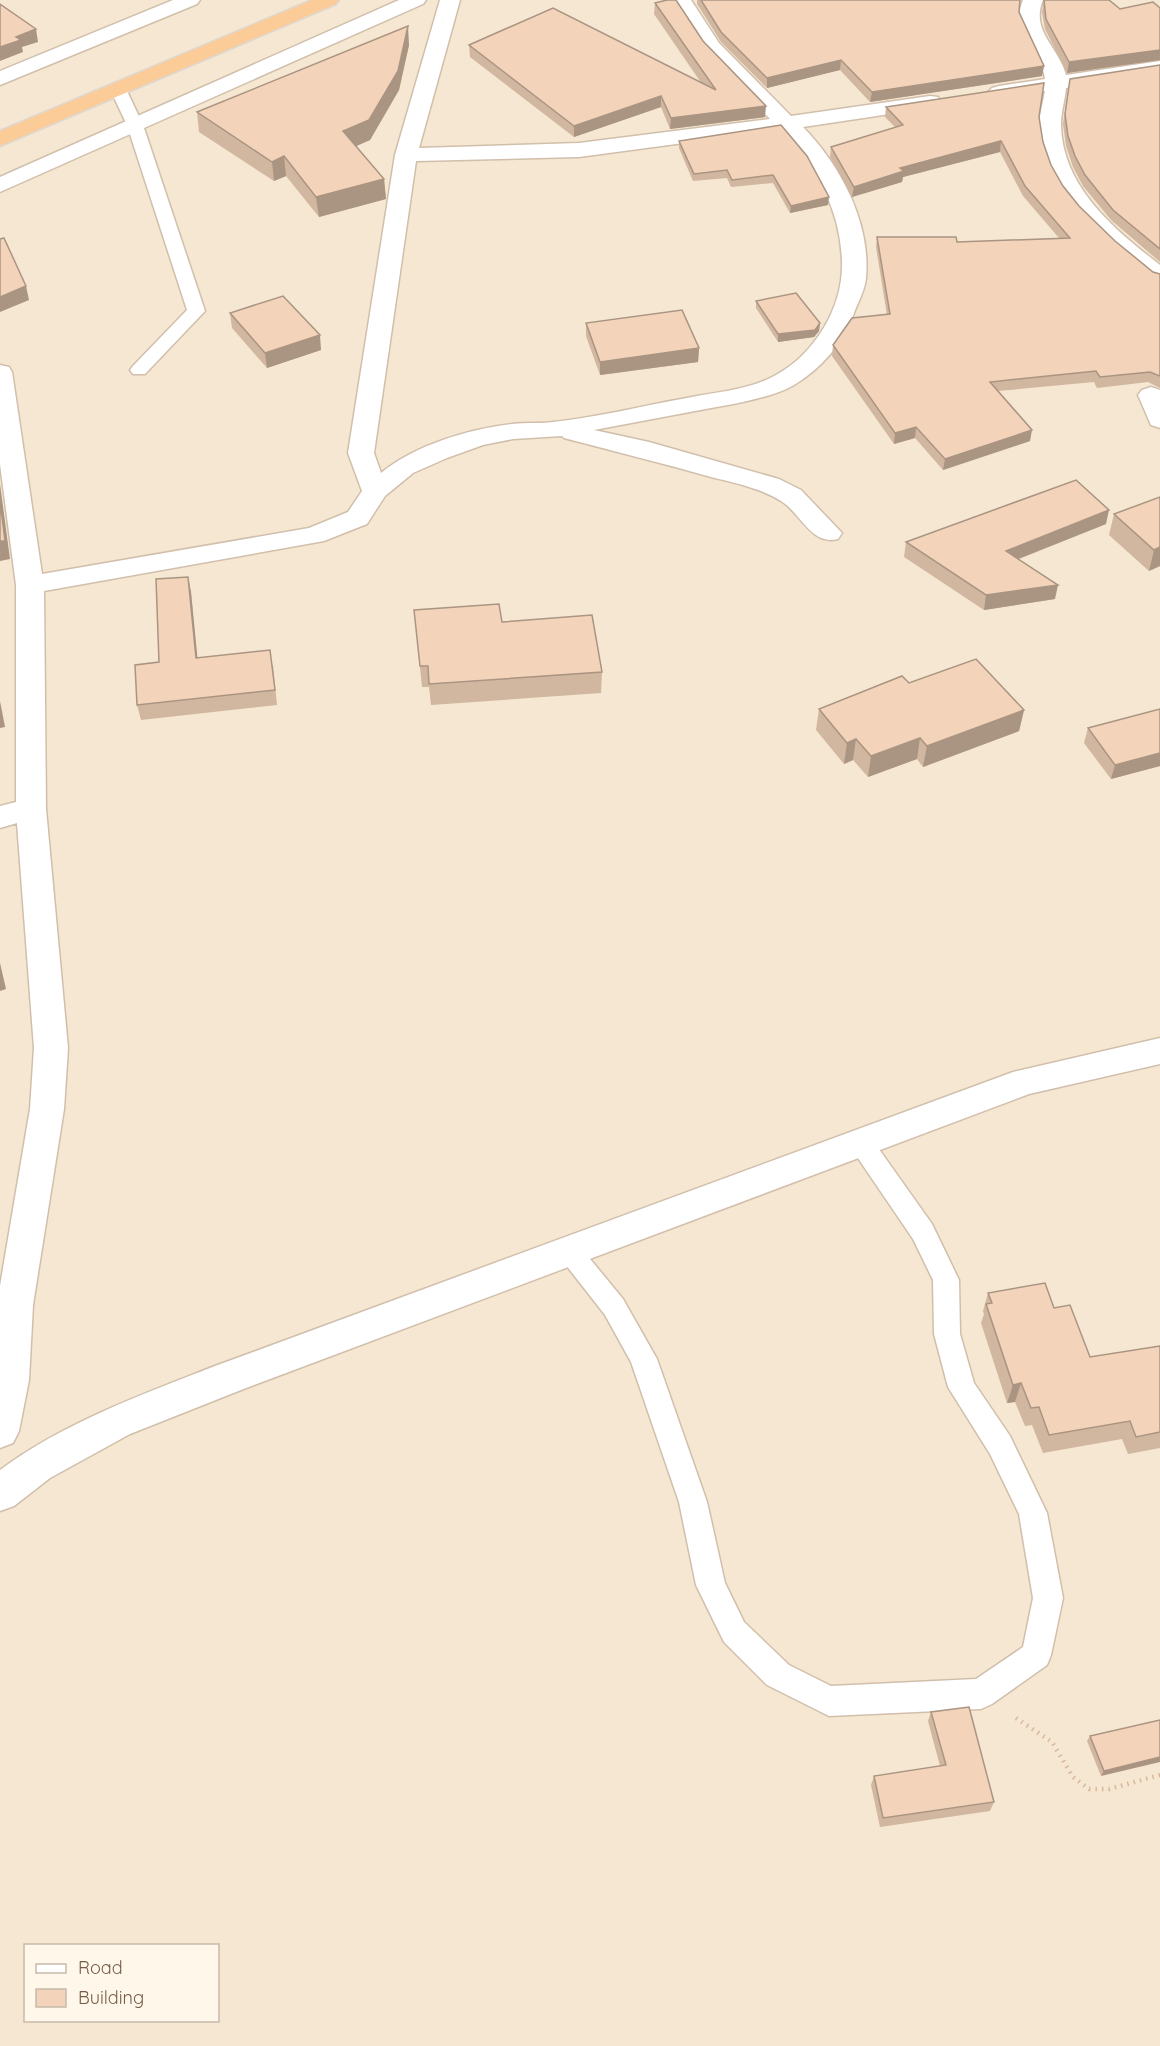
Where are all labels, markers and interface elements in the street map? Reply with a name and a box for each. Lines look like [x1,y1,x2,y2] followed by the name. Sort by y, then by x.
[24,1944,219,2022] legend
[78,1956,123,1979] text: Road
[78,1986,144,2009] text: Building

